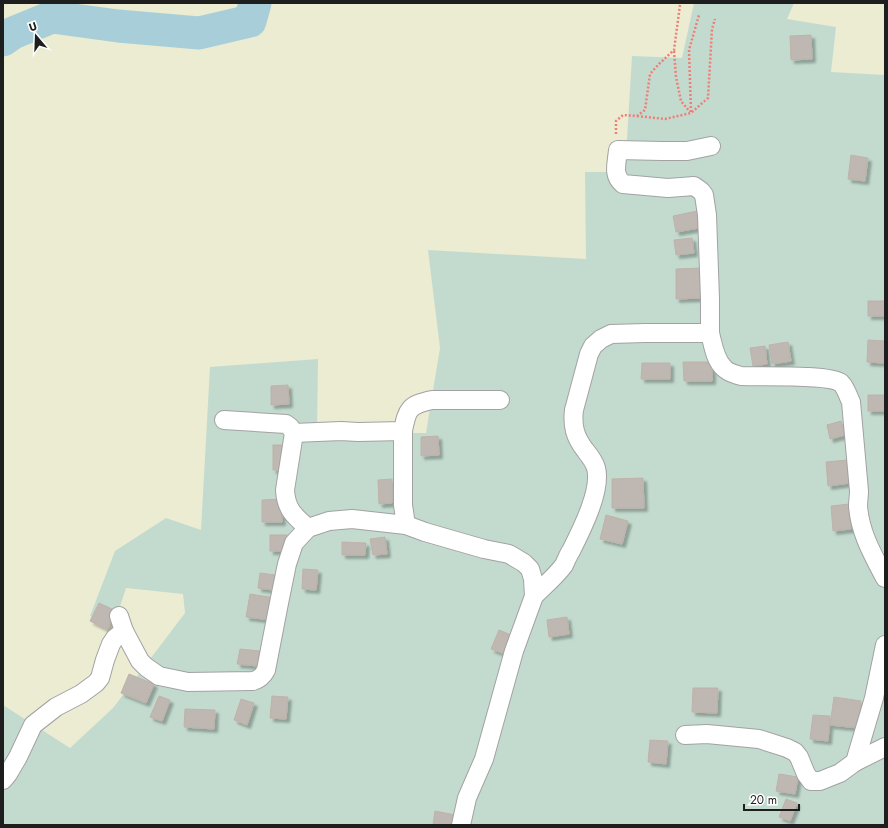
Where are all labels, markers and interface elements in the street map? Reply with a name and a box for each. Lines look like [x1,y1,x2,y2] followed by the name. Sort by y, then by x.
[16,16,56,56] north arrow
[26,18,39,35] text: U
[744,786,799,812] scale bar
[750,791,777,809] text: 20 m

